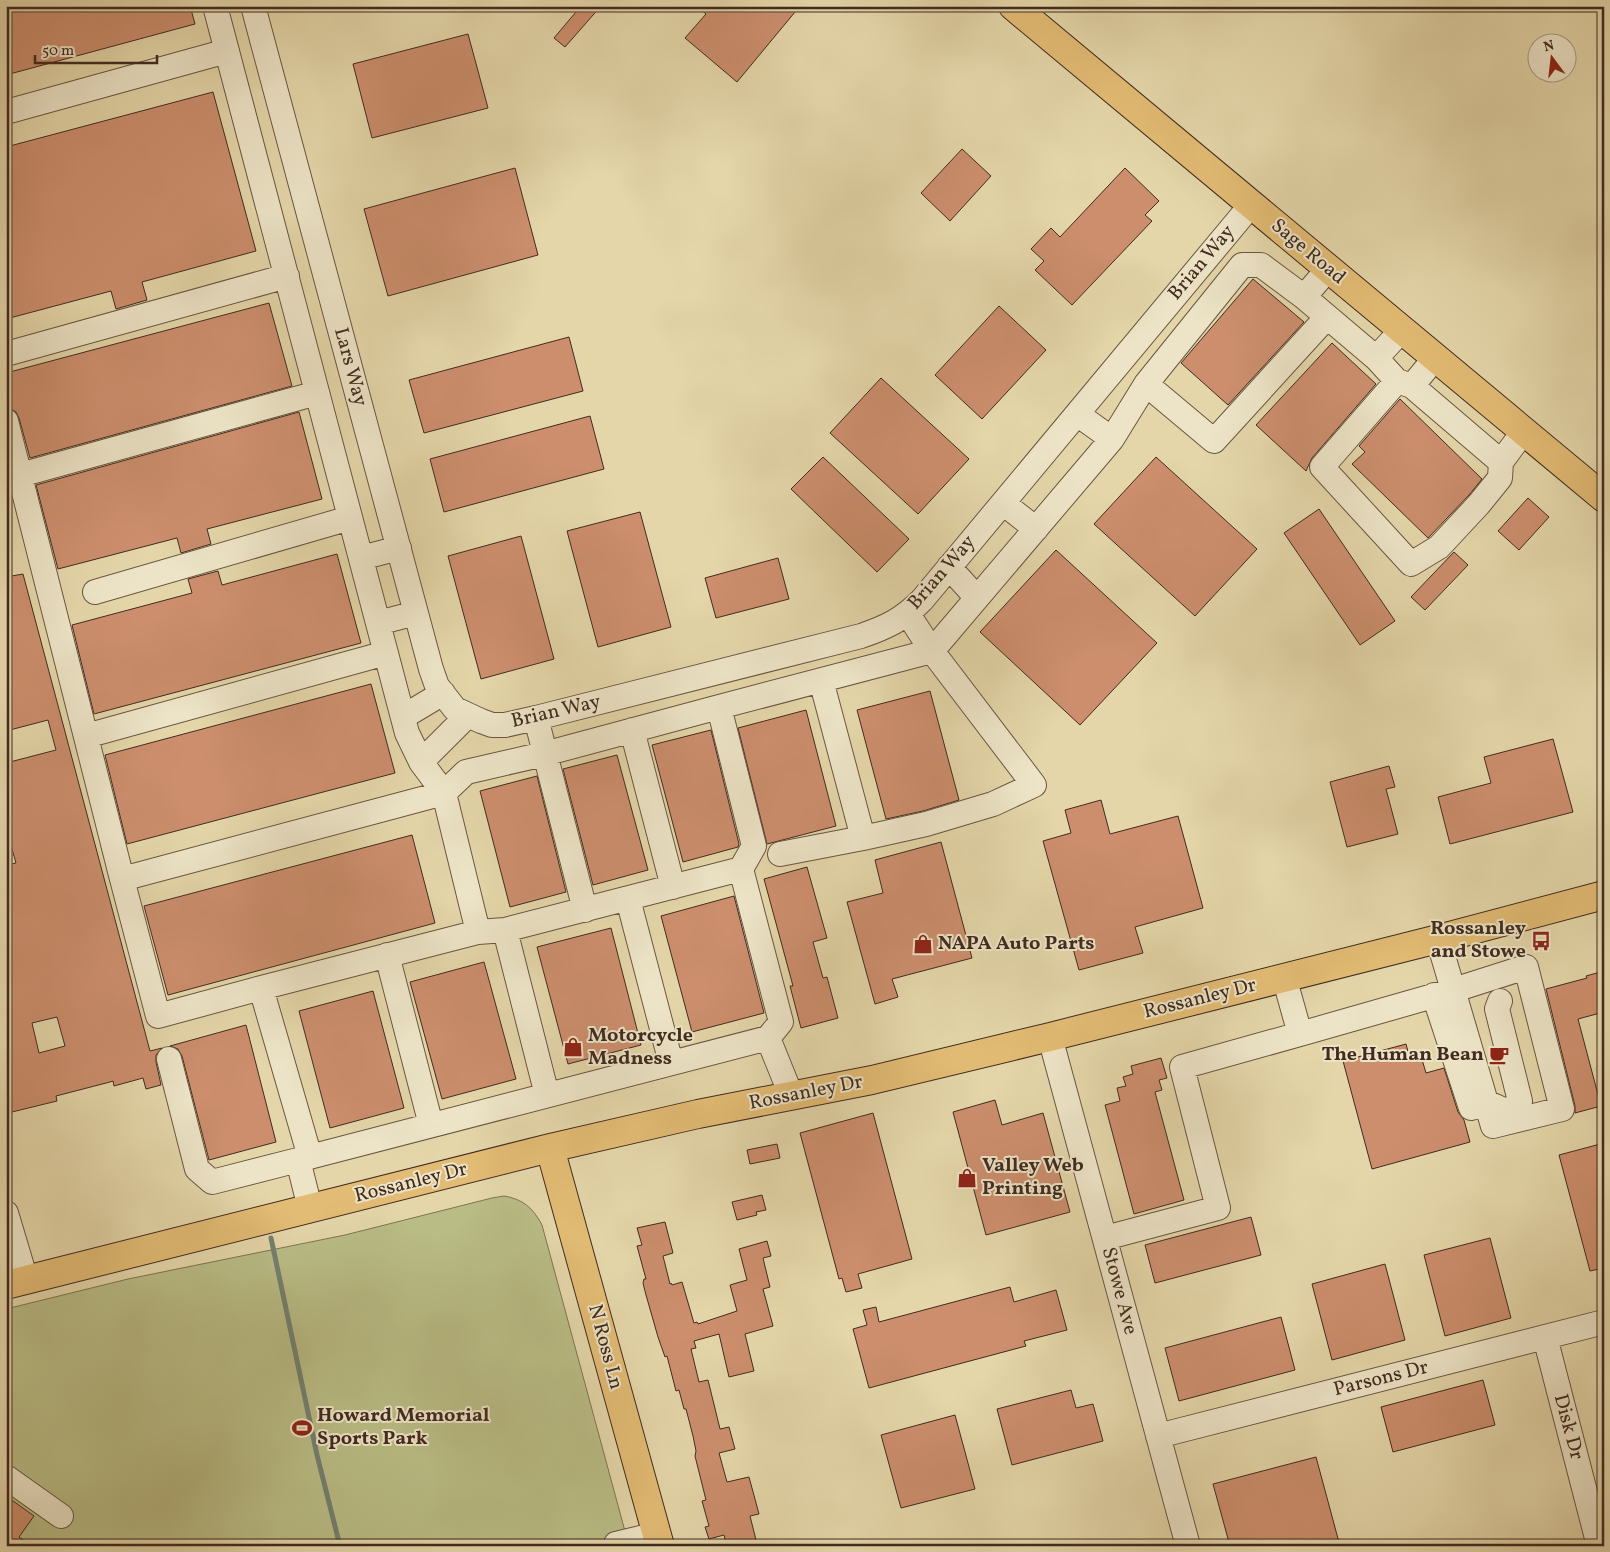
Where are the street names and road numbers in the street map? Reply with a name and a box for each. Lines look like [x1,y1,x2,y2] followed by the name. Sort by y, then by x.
[1265,212,1351,292] street label: Sage Road
[1162,219,1242,307] street label: Brian Way
[326,325,374,410] street label: Lars Way
[902,529,983,617] street label: Brian Way
[509,688,604,736] street label: Brian Way
[1141,971,1259,1027] street label: Rossanley Dr
[747,1068,865,1118] street label: Rossanley Dr
[352,1155,470,1211] street label: Rossanley Dr
[1094,1244,1144,1338] street label: Stowe Ave
[580,1301,630,1393] street label: N Ross Ln
[1331,1354,1431,1404] street label: Parsons Dr
[1546,1391,1590,1463] street label: Disk Dr

